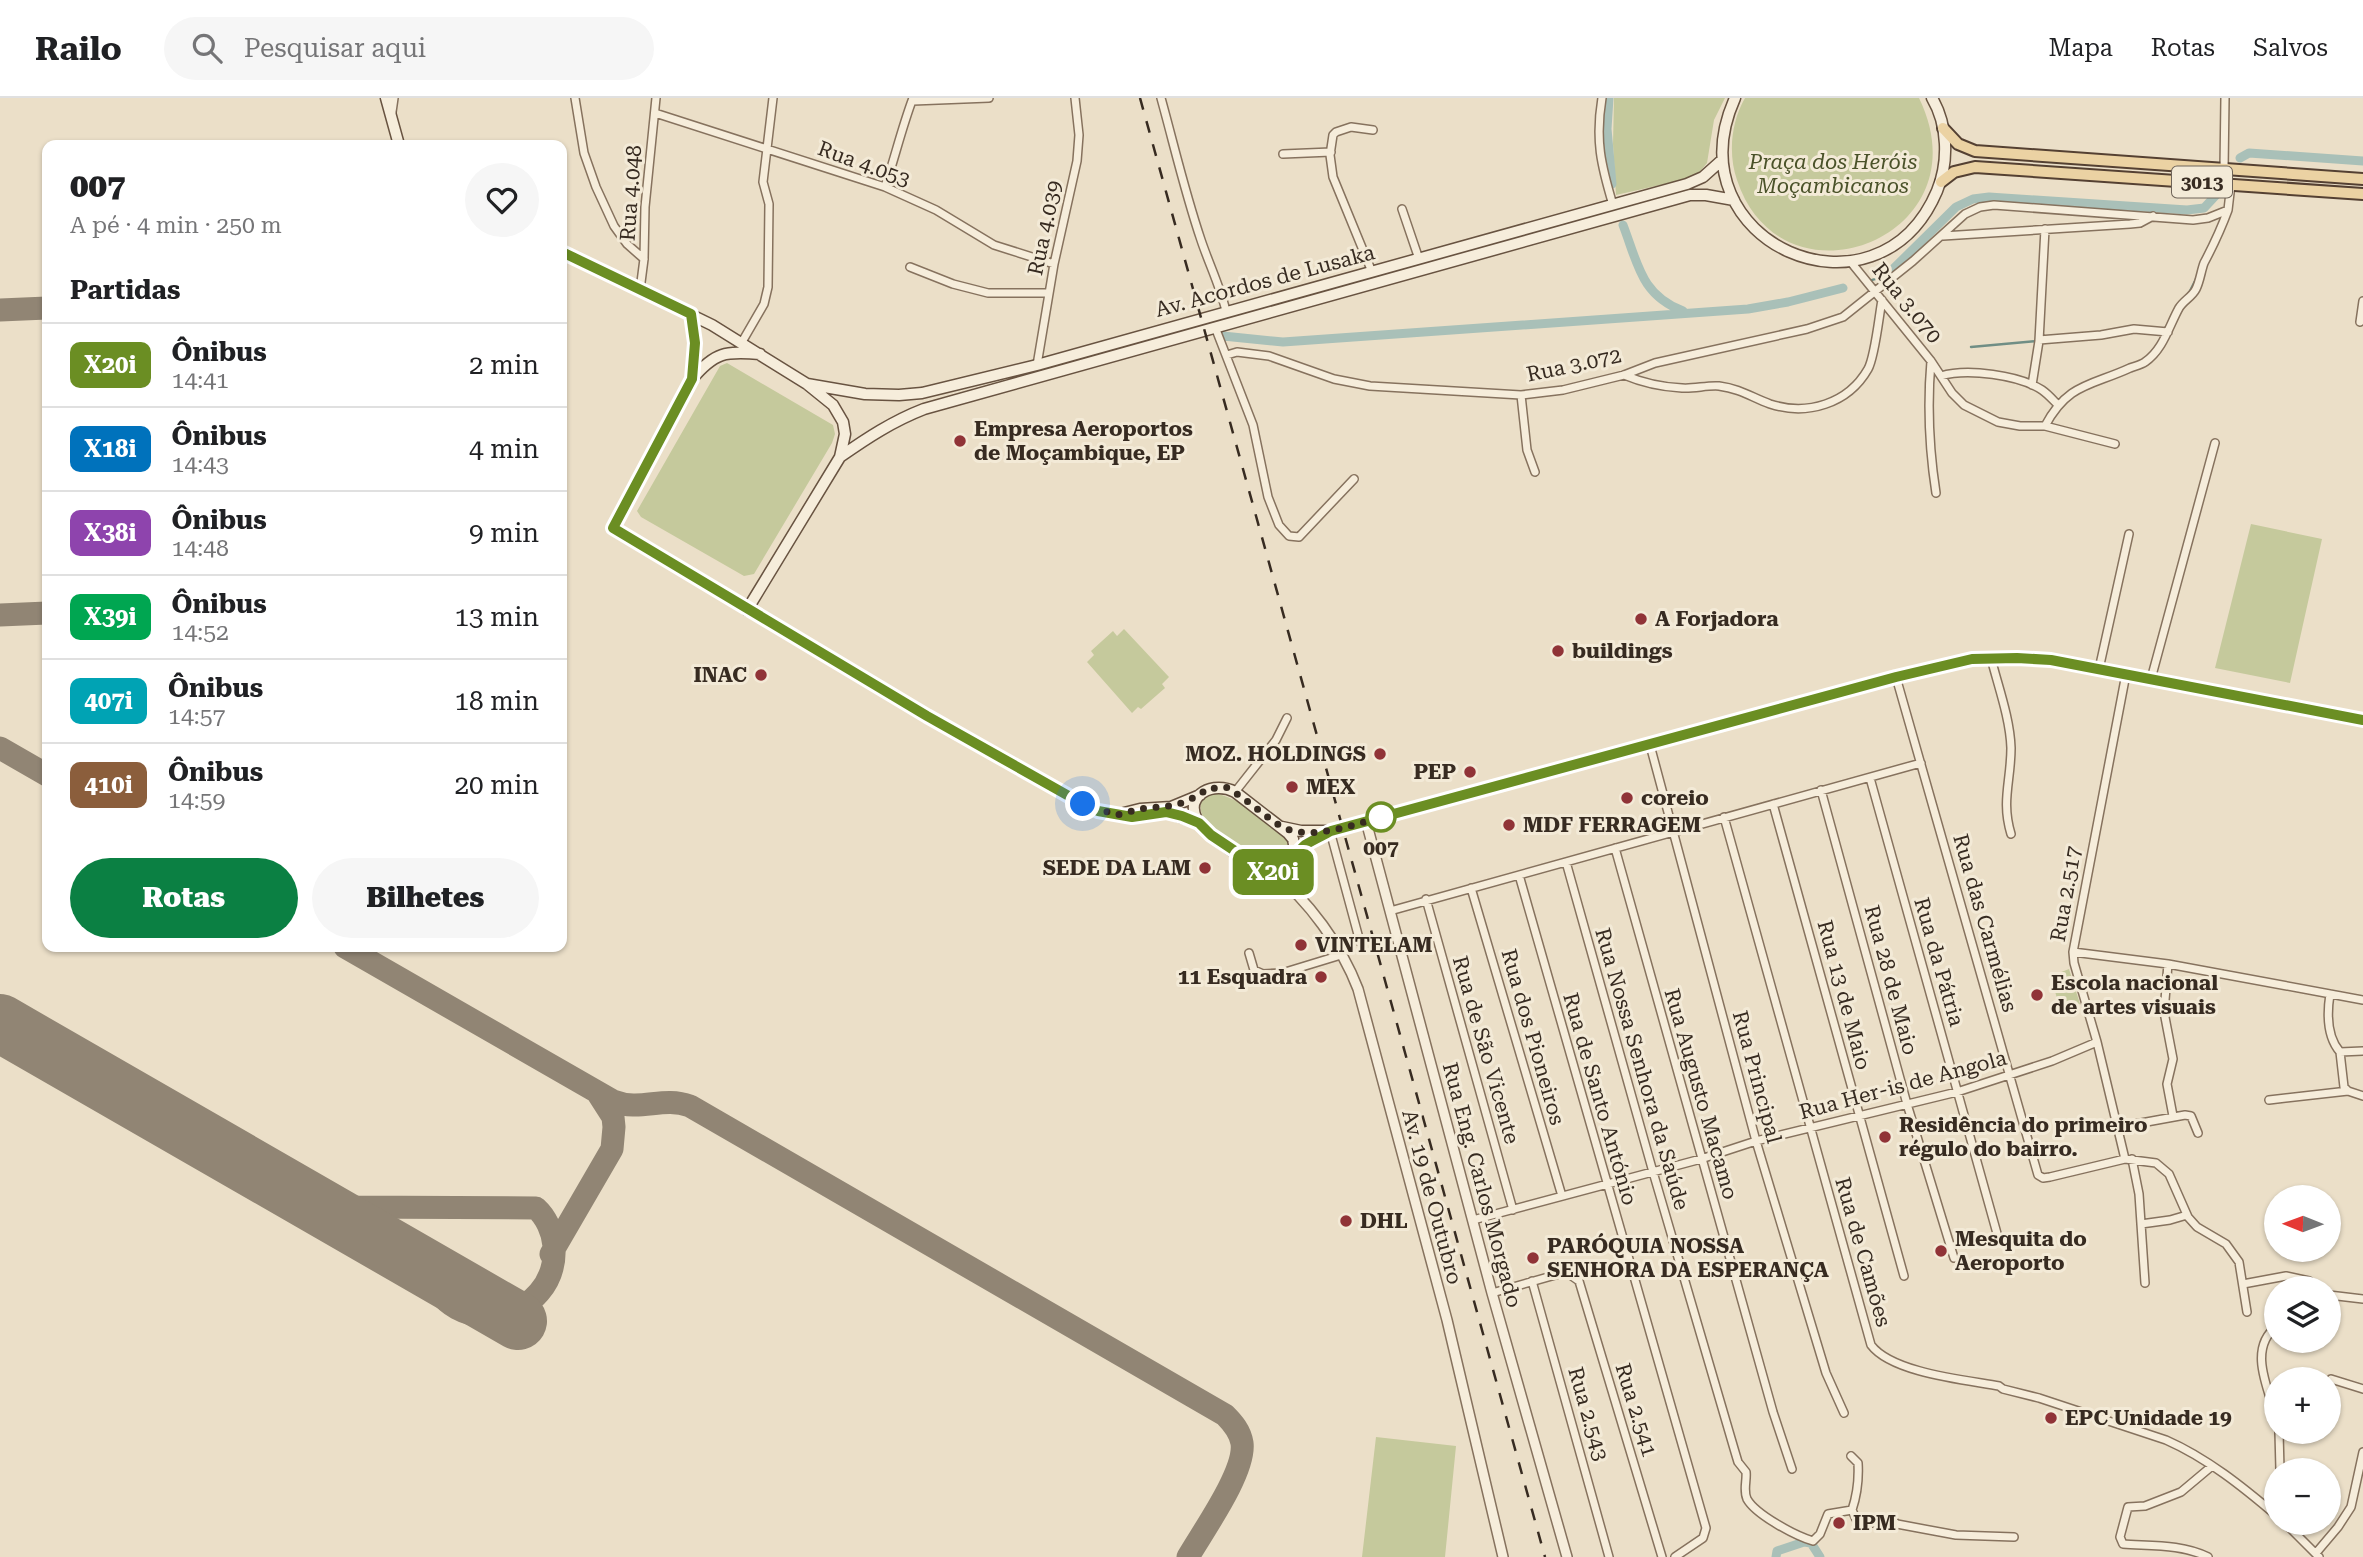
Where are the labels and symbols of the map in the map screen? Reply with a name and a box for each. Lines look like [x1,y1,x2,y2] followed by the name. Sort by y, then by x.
[815,136,913,192] street label: Rua 4.053
[616,144,646,242] street label: Rua 4.048
[1748,150,1917,198] park label: Praça dos Heróis Moçambicanos
[2172,166,2232,198] road number: 3013
[1023,178,1067,278] street label: Rua 4.039
[1153,240,1378,322] street label: Av. Acordos de Lusaka
[1867,258,1947,348] street label: Rua 3.070
[1524,343,1624,387] street label: Rua 3.072
[974,417,1193,465] place label: Empresa Aeroportos de Moçambique, EP
[952,433,968,449] marker: Empresa Aeroportos de Moçambique, EP
[1655,607,1779,631] place label: A Forjadora
[1633,611,1649,627] marker: A Forjadora
[1572,639,1673,663] place label: buildings
[1550,643,1566,659] marker: buildings
[693,663,747,687] place label: INAC
[753,667,769,683] marker: INAC
[1185,742,1366,766] place label: MOZ. HOLDINGS
[1372,746,1388,762] marker: MOZ. HOLDINGS
[1413,760,1456,784] place label: PEP
[1462,764,1478,780] marker: PEP
[1306,775,1356,799] place label: MEX
[1284,779,1300,795] marker: MEX
[1065,786,1100,821] your location
[1641,786,1709,810] place label: coreio
[1619,790,1635,806] marker: coreio
[1366,802,1396,832] marker: 007
[1523,813,1701,837] place label: MDF FERRAGEM
[1501,817,1517,833] marker: MDF FERRAGEM
[1948,831,2022,1015] street label: Rua das Carmélias
[1363,836,1399,860] place label: 007
[2046,844,2086,944] street label: Rua 2.517
[1224,849,1322,895] line badge: X20i
[1043,856,1191,880] place label: SEDE DA LAM
[1197,860,1213,876] marker: SEDE DA LAM
[1909,895,1969,1030] street label: Rua da Pátria
[1859,903,1923,1057] street label: Rua 28 de Maio
[1812,918,1876,1072] street label: Rua 13 de Maio
[1590,925,1694,1213] street label: Rua Nossa Senhora da Saúde
[1315,933,1432,957] place label: VINTELAM
[1293,937,1309,953] marker: VINTELAM
[1496,946,1570,1128] street label: Rua dos Pioneiros
[1448,953,1524,1147] street label: Rua de São Vicente
[1178,965,1308,989] place label: 11 Esquadra
[1313,969,1329,985] marker: 11 Esquadra
[2051,971,2218,1019] place label: Escola nacional de artes visuais
[1659,986,1743,1202] street label: Rua Augusto Macamo
[2029,987,2045,1003] marker: Escola nacional de artes visuais
[1558,990,1642,1208] street label: Rua de Santo António
[1728,1008,1786,1146] street label: Rua Principal
[1797,1046,2010,1124] street label: Rua Her-is de Angola
[1438,1060,1526,1310] street label: Rua Eng. Carlos Morgado
[1397,1107,1467,1287] street label: Av. 19 de Outubro
[1899,1113,2148,1161] place label: Residência do primeiro régulo do bairro.
[1877,1129,1893,1145] marker: Residência do primeiro régulo do bairro.
[1830,1175,1896,1329] street label: Rua de Camões
[2264,1185,2342,1262] north arrow
[1360,1209,1408,1233] place label: DHL
[1338,1213,1354,1229] marker: DHL
[1955,1227,2087,1275] place label: Mesquita do Aeroporto
[1547,1233,1829,1282] place label: PARÓQUIA NOSSA SENHORA DA ESPERANÇA
[1933,1243,1949,1259] marker: Mesquita do Aeroporto
[1525,1250,1541,1266] marker: PARÓQUIA NOSSA SENHORA DA ESPERANÇA
[1610,1360,1662,1460] street label: Rua 2.541
[1563,1364,1613,1464] street label: Rua 2.543
[2065,1406,2232,1430] place label: EPC Unidade 19
[2043,1410,2059,1426] marker: EPC Unidade 19
[1853,1511,1896,1535] place label: IPM
[1831,1515,1847,1531] marker: IPM

